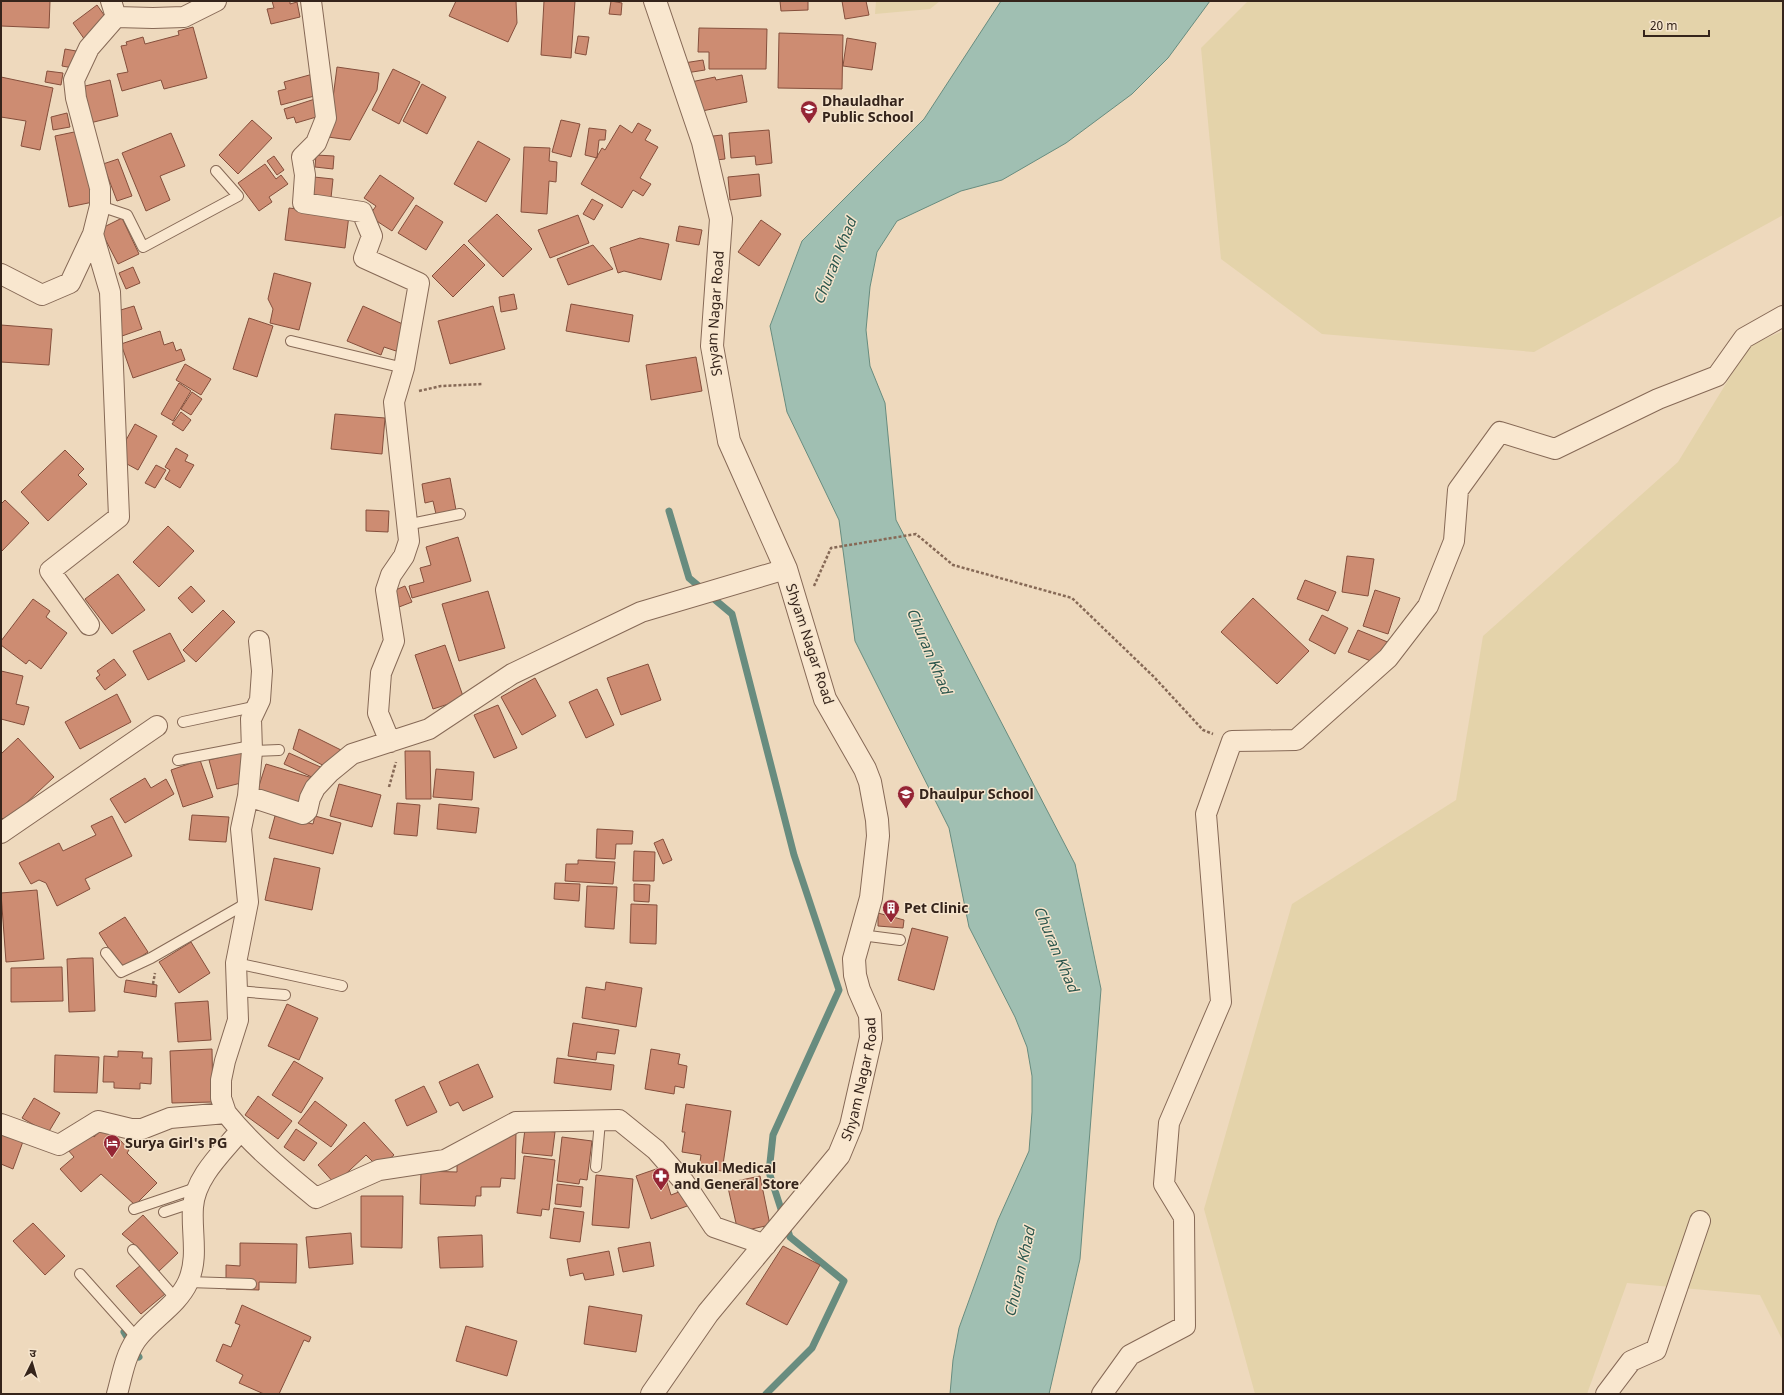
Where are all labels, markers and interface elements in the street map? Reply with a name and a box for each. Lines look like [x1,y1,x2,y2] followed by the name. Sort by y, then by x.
[1644,12,1709,38] scale bar
[1650,19,1678,35] text: 20 m
[822,93,914,128] place label: Dhauladhar Public School
[799,99,819,124] school or university icon: Dhauladhar Public School
[810,214,863,308] water label: Churan Khad
[704,250,730,378] street label: Shyam Nagar Road
[780,582,837,707] street label: Shyam Nagar Road
[901,606,955,699] water label: Churan Khad
[896,784,916,809] school or university icon: Dhaulpur School
[919,786,1034,805] place label: Dhaulpur School
[881,898,901,923] building icon: Pet Clinic
[904,900,968,919] place label: Pet Clinic
[1028,904,1082,997] water label: Churan Khad
[838,1017,882,1144] street label: Shyam Nagar Road
[102,1133,122,1158] hotel icon: Surya Girl's PG
[125,1135,227,1154] place label: Surya Girl's PG
[674,1160,799,1195] place label: Mukul Medical and General Store
[651,1166,671,1191] pharmacy icon: Mukul Medical and General Store
[1002,1224,1041,1319] water label: Churan Khad
[12,1343,52,1383] north arrow
[29,1347,37,1361] text: उ

